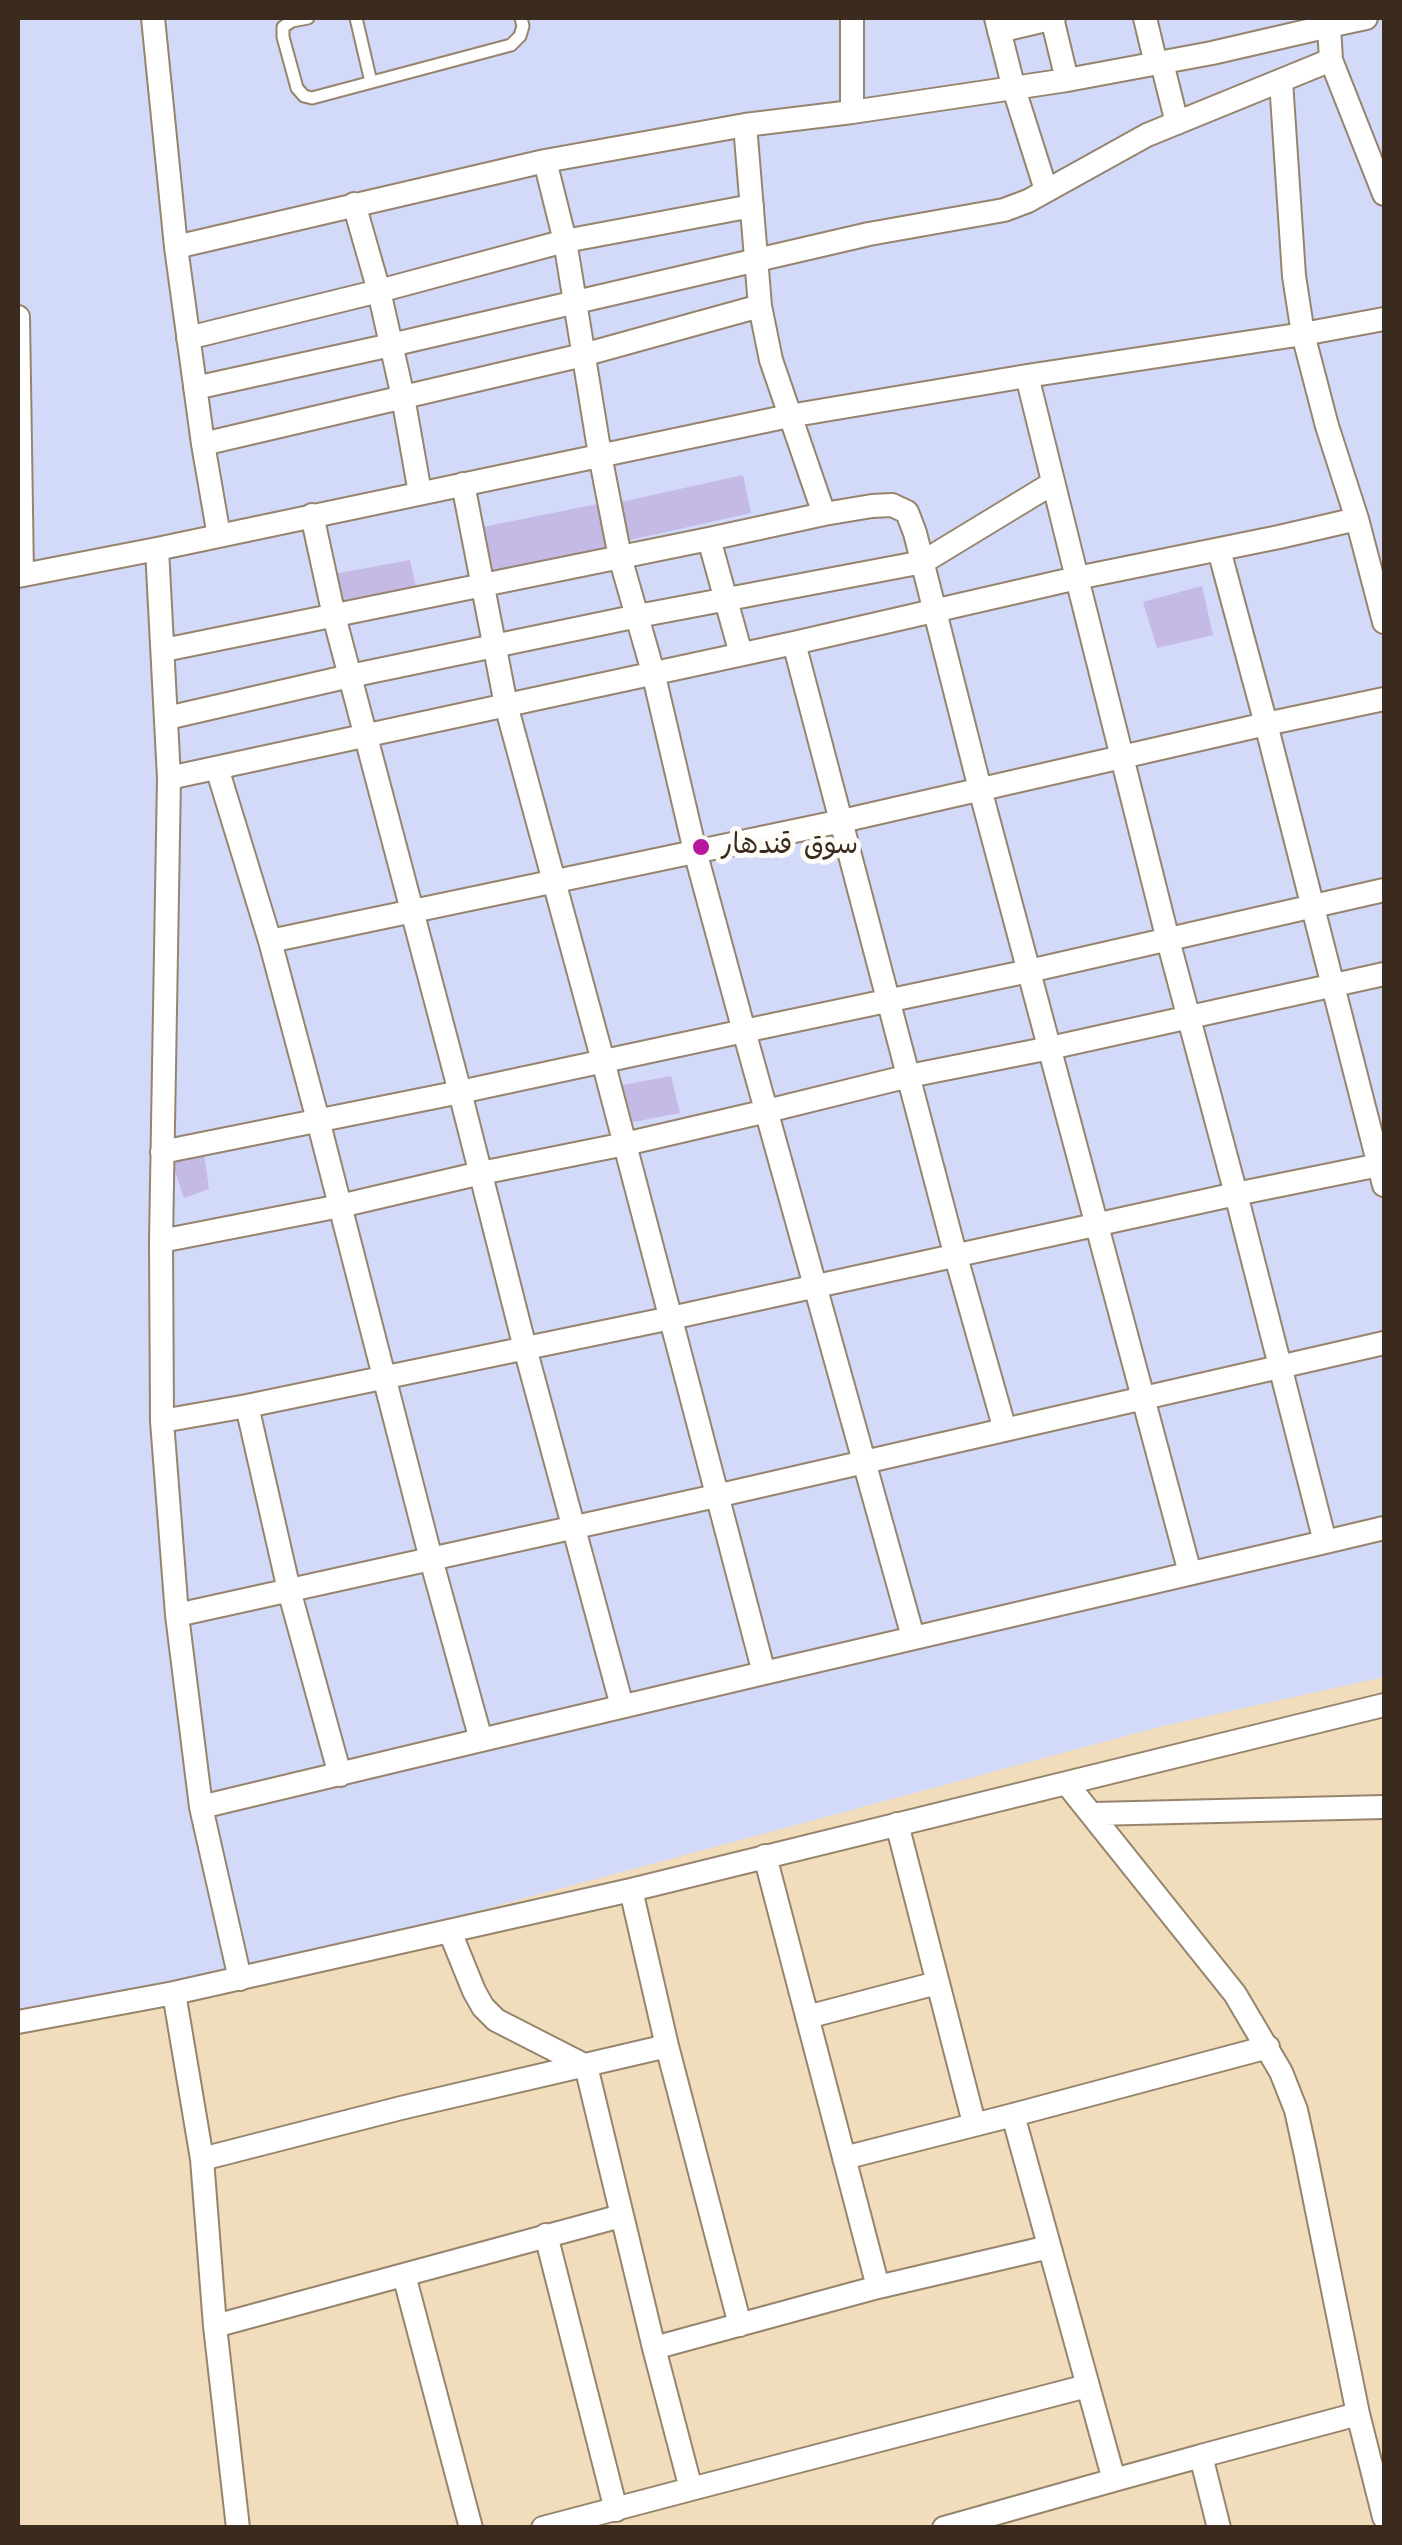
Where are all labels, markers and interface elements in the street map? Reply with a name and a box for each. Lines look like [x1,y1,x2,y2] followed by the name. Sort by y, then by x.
[721,830,858,864] place label: سوق قندهار
[690,836,712,858] marker: سوق قندهار

